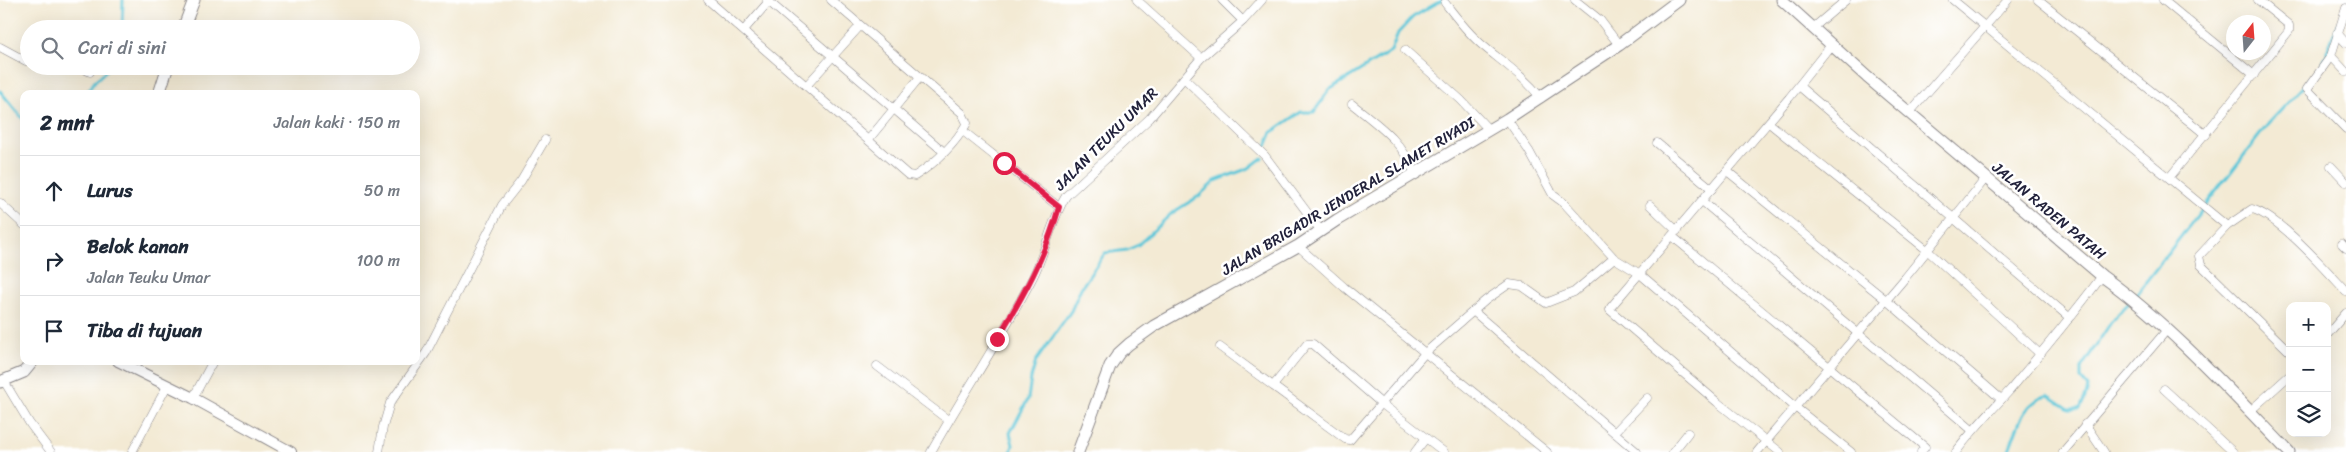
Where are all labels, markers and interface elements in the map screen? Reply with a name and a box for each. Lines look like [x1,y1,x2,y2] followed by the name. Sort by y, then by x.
[2226,15,2271,60] north arrow
[20,20,420,75] search box
[78,31,166,64] text: Cari di sini
[38,34,66,62] icon: search
[1047,81,1164,198] street label: JALAN TEUKU UMAR
[40,104,94,142] text: 2 mnt
[274,108,400,137] text: Jalan kaki · 150 m
[1215,109,1481,283] street label: JALAN BRIGADIR JENDERAL SLAMET RIYADI
[993,152,1016,175] route start
[1985,155,2112,267] street label: JALAN RADEN PATAH
[87,174,133,207] text: Lurus
[364,176,400,205] text: 50 m
[40,177,68,205] icon: ahead
[87,230,189,263] text: Belok kanan
[356,246,400,275] text: 100 m
[40,247,68,275] icon: right
[87,263,210,292] text: Jalan Teuku Umar
[2286,302,2331,437] map controls
[2286,302,2331,347] button: +
[87,314,202,347] text: Tiba di tujuan
[40,317,68,345] icon: arrive
[986,328,1009,351] route end
[2286,347,2331,392] button: −
[2286,392,2331,437] button: layers

